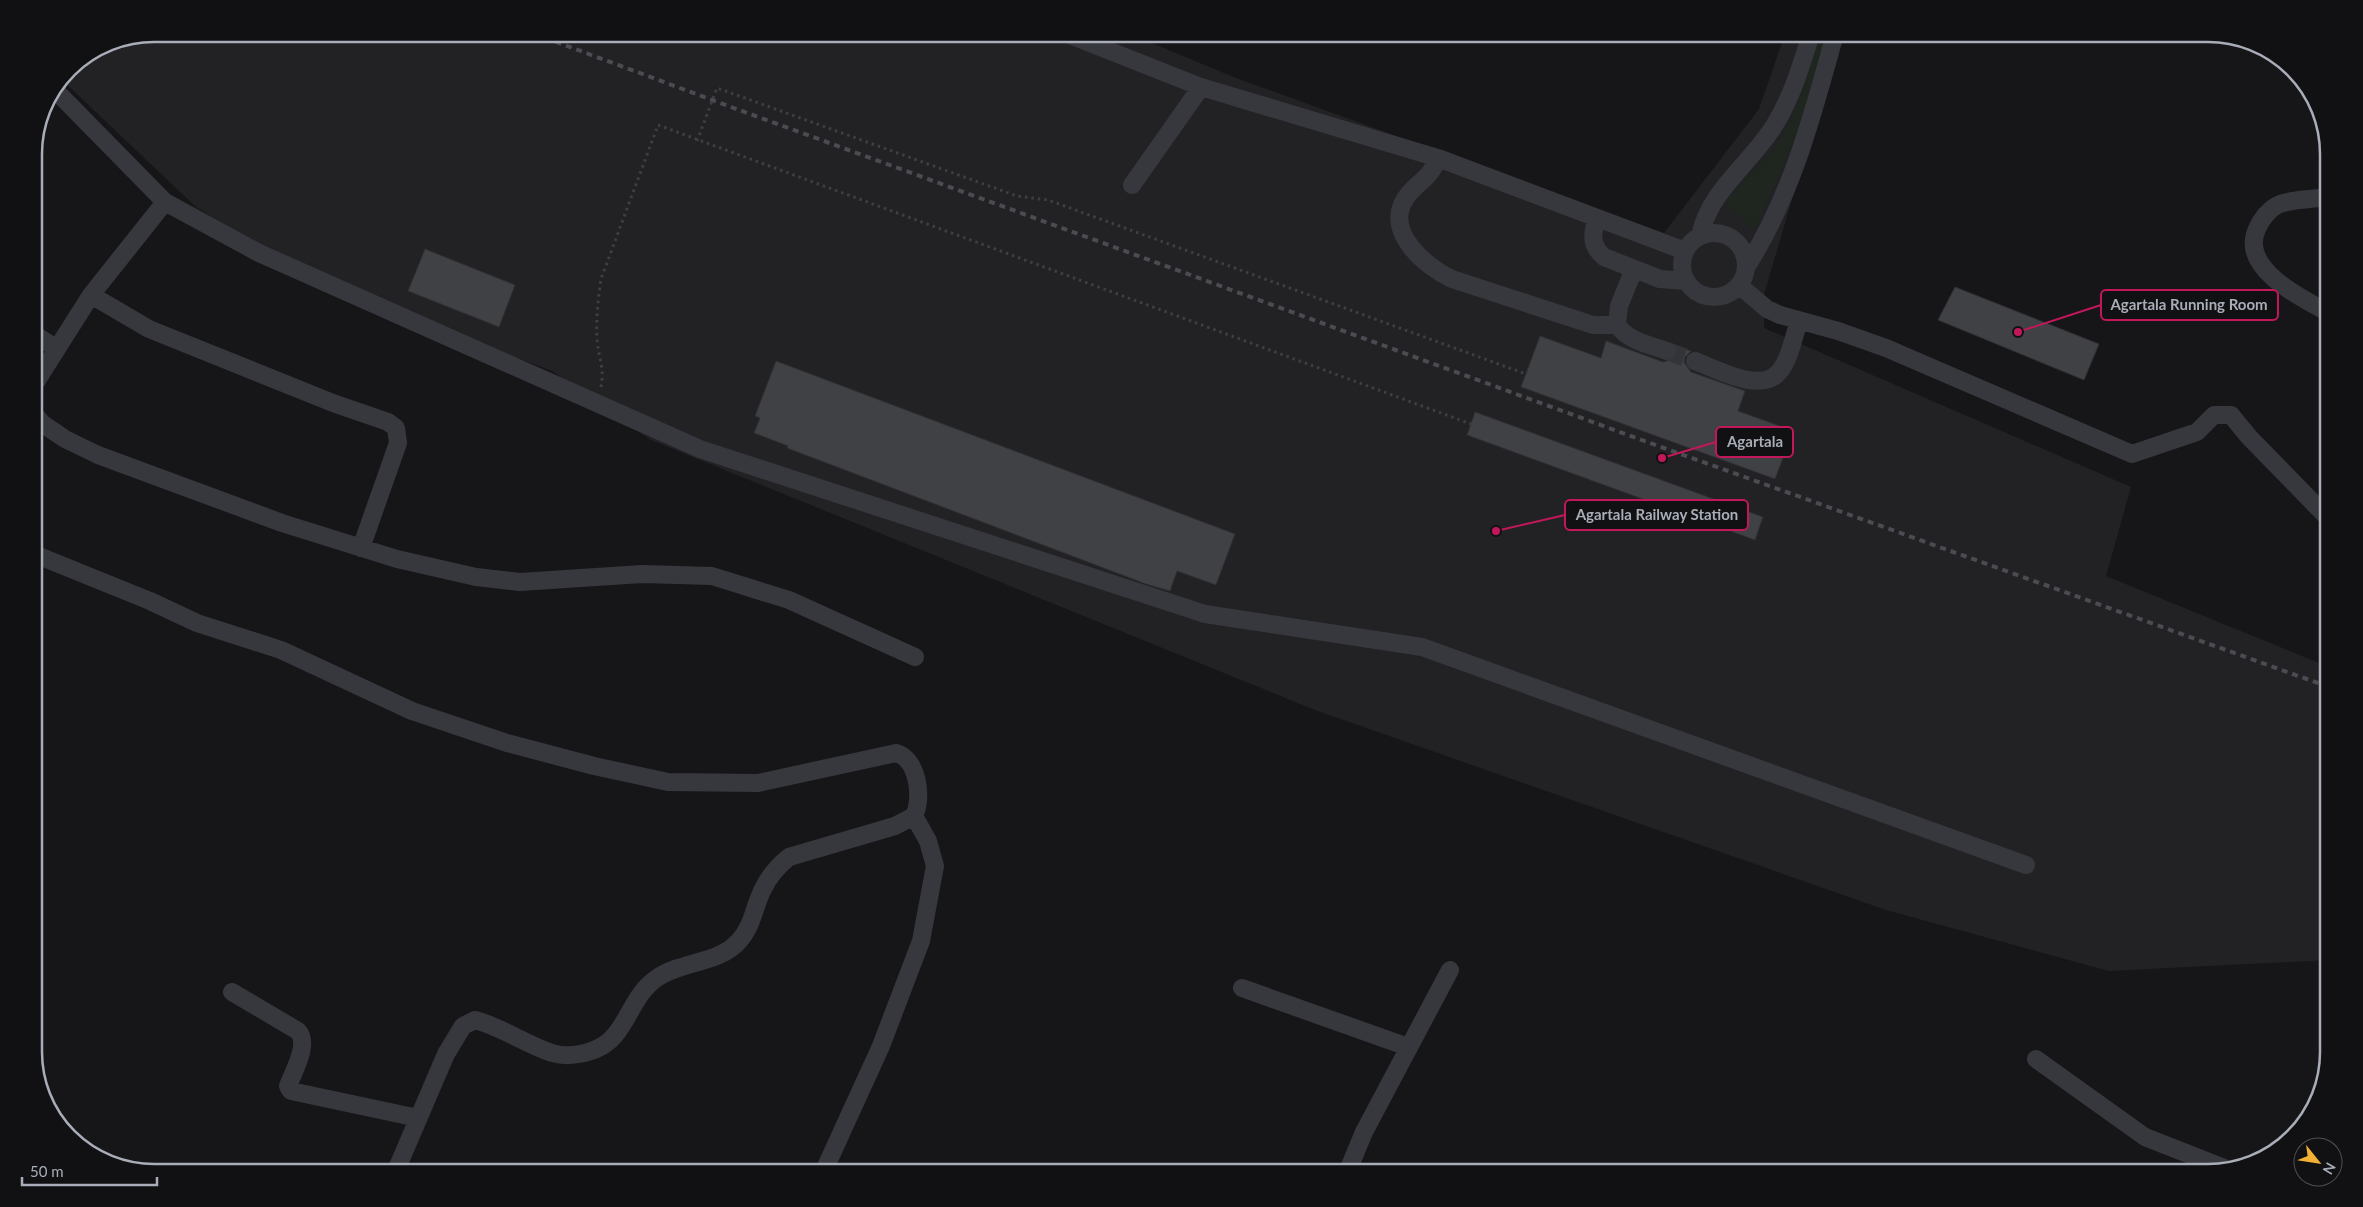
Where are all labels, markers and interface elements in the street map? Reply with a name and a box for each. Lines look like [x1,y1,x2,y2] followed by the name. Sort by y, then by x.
[2101,290,2278,320] callout: Agartala Running Room
[2109,295,2268,313] text: Agartala Running Room
[1716,427,1793,457] callout: Agartala
[1726,432,1783,450] text: Agartala
[1565,500,1748,530] callout: Agartala Railway Station
[1575,505,1738,523] text: Agartala Railway Station
[2293,1137,2343,1187] north arrow
[22,1154,158,1186] scale bar
[2320,1160,2340,1178] text: N
[30,1162,64,1180] text: 50 m

